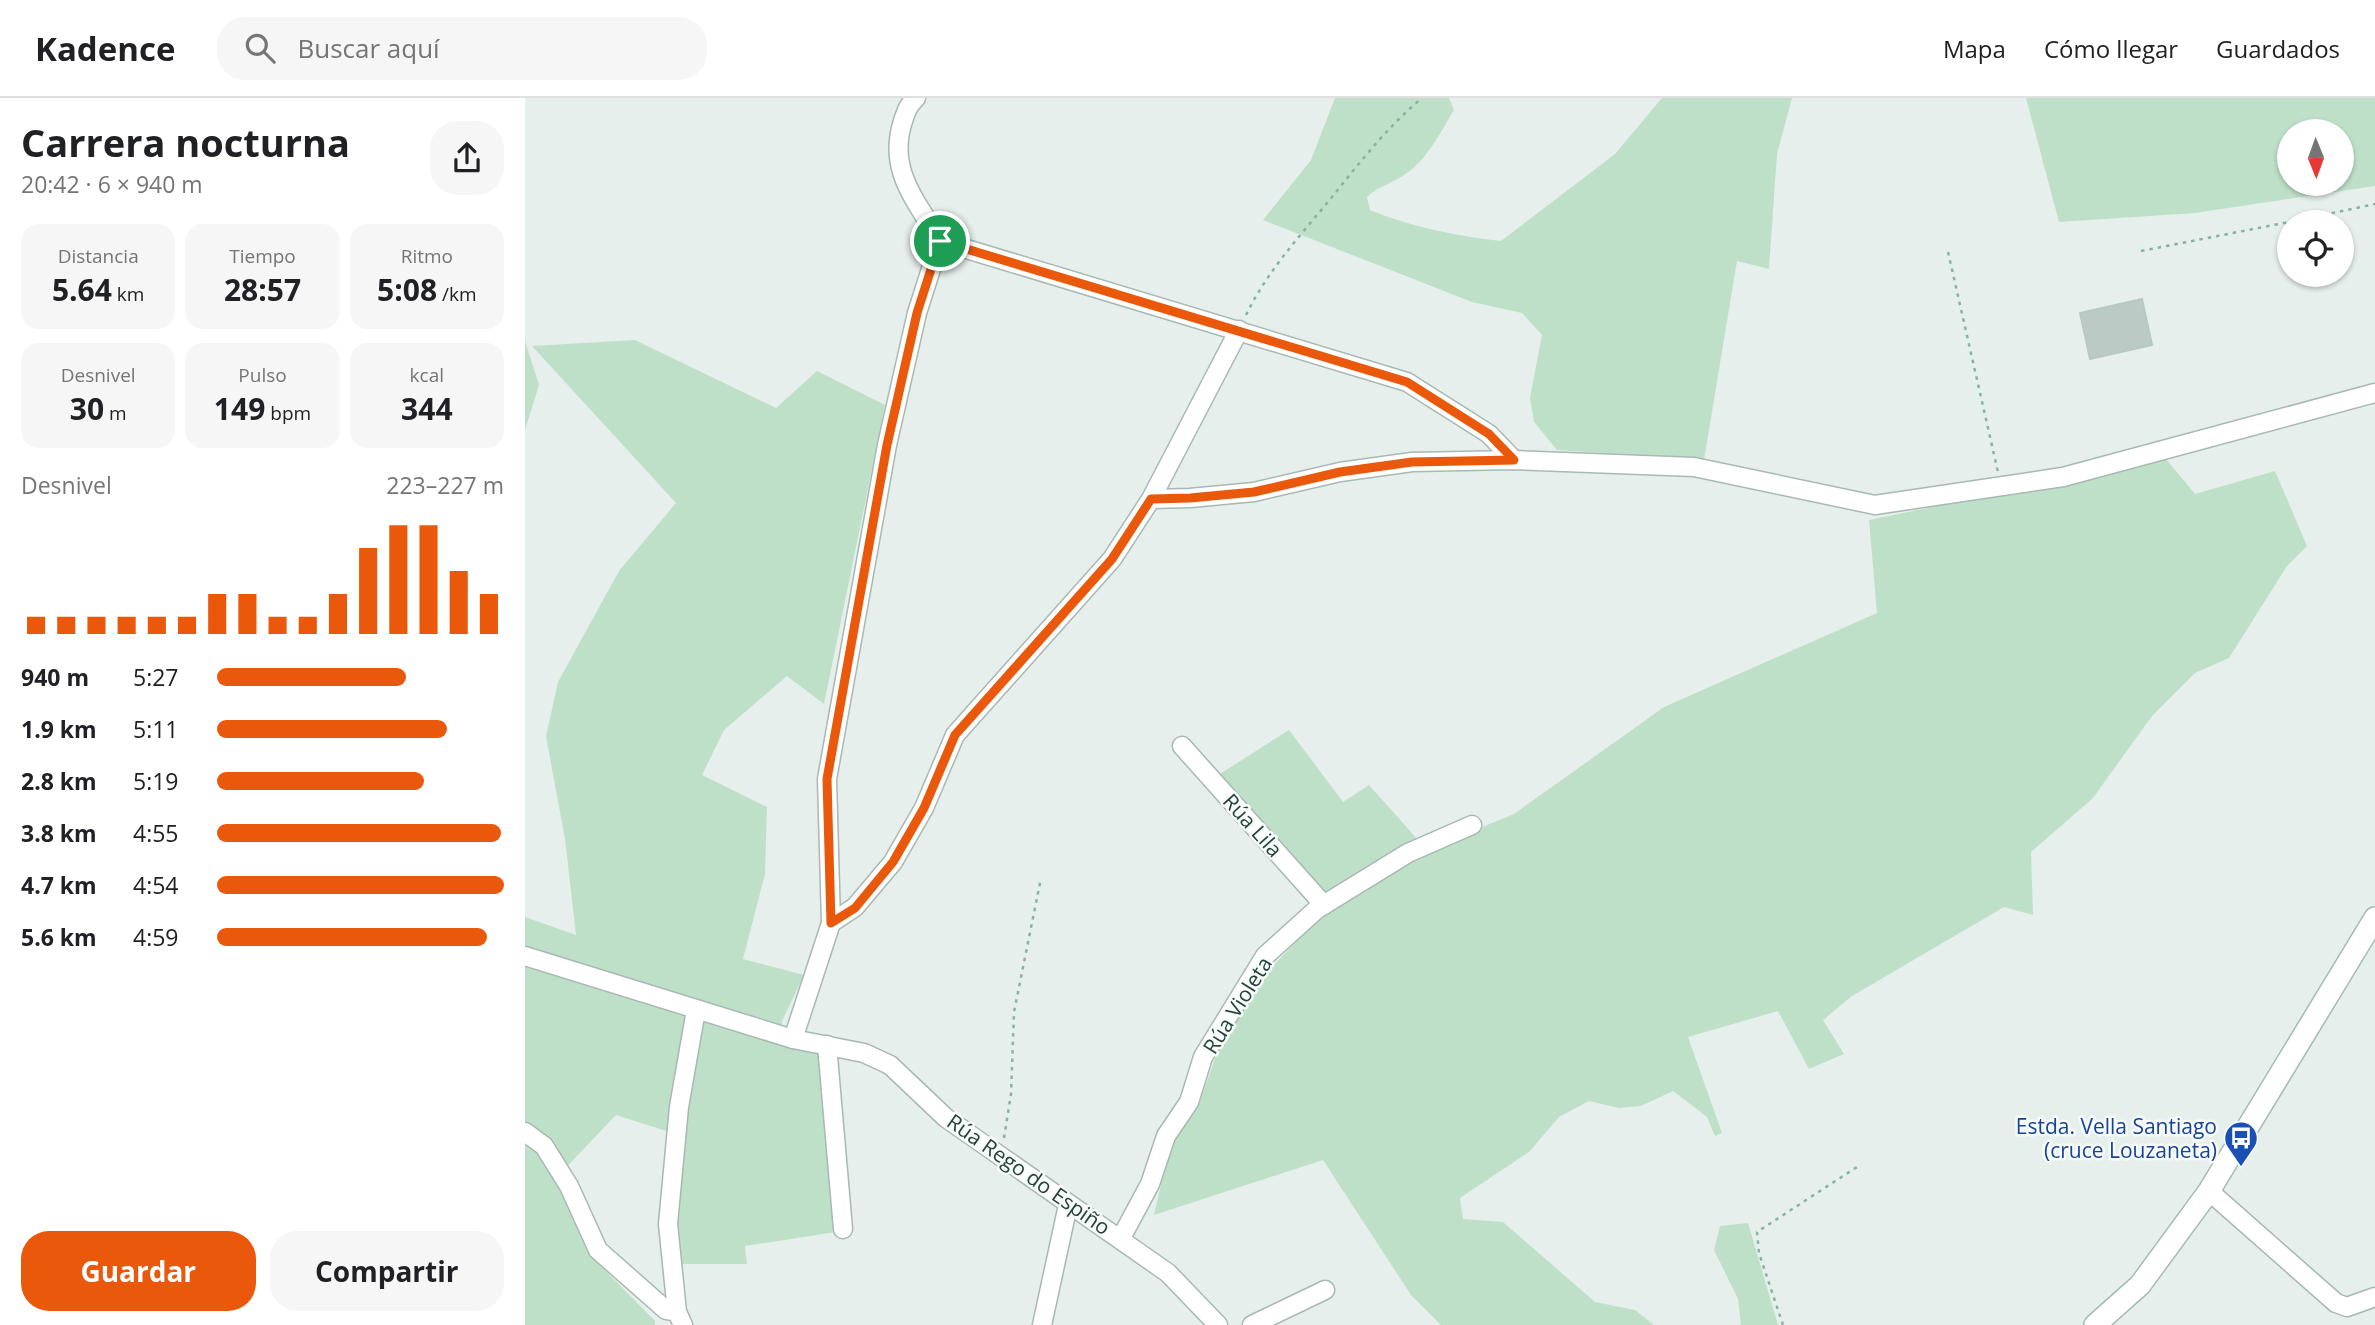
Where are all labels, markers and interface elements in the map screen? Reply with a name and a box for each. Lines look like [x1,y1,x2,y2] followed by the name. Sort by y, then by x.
[217,17,707,80] search box
[35,26,175,71] text: Kadence
[241,29,279,67] icon: search
[297,30,440,66] text: Buscar aquí
[1943,32,2006,65] text: Mapa
[2044,32,2178,65] text: Cómo llegar
[2216,32,2340,65] text: Guardados
[21,116,350,168] text: Carrera nocturna
[2277,119,2354,196] north arrow
[2277,119,2354,287] map controls
[430,121,504,195] button: share
[21,168,203,200] text: 20:42 · 6 × 940 m
[2277,210,2354,287] button: locate
[910,211,970,271] pin
[921,222,959,260] icon: arrive
[58,243,139,269] text: Distancia
[229,243,296,269] text: Tiempo
[401,243,453,269] text: Ritmo
[52,269,112,310] text: 5.64
[224,269,301,310] text: 28:57
[377,269,437,310] text: 5:08
[112,281,144,307] text: km
[437,281,477,307] text: /km
[61,362,136,388] text: Desnivel
[238,362,287,388] text: Pulso
[410,362,444,388] text: kcal
[70,388,104,429] text: 30
[214,388,265,429] text: 149
[401,388,453,429] text: 344
[104,400,127,426] text: m
[265,400,311,426] text: bpm
[21,469,112,501] text: Desnivel
[386,469,504,501] text: 223–227 m
[21,661,89,693] text: 940 m
[133,661,179,693] text: 5:27
[21,713,97,745] text: 1.9 km
[133,713,179,745] text: 5:11
[21,765,97,797] text: 2.8 km
[133,765,179,797] text: 5:19
[1217,787,1289,863] street label: Rúa Lila
[21,817,97,849] text: 3.8 km
[133,817,179,849] text: 4:55
[21,869,97,901] text: 4.7 km
[133,869,179,901] text: 4:54
[21,921,97,953] text: 5.6 km
[133,921,179,953] text: 4:59
[1196,951,1278,1059] street label: Rúa Violeta
[942,1107,1116,1241] street label: Rúa Rego do Espiño
[2016,1112,2217,1164] place label: Estda. Vella Santiago (cruce Louzaneta)
[2222,1119,2260,1168] bus stop icon: Estda. Vella Santiago (cruce Louzaneta)
[21,1231,256,1311] button: Guardar
[270,1231,504,1311] button: Compartir

